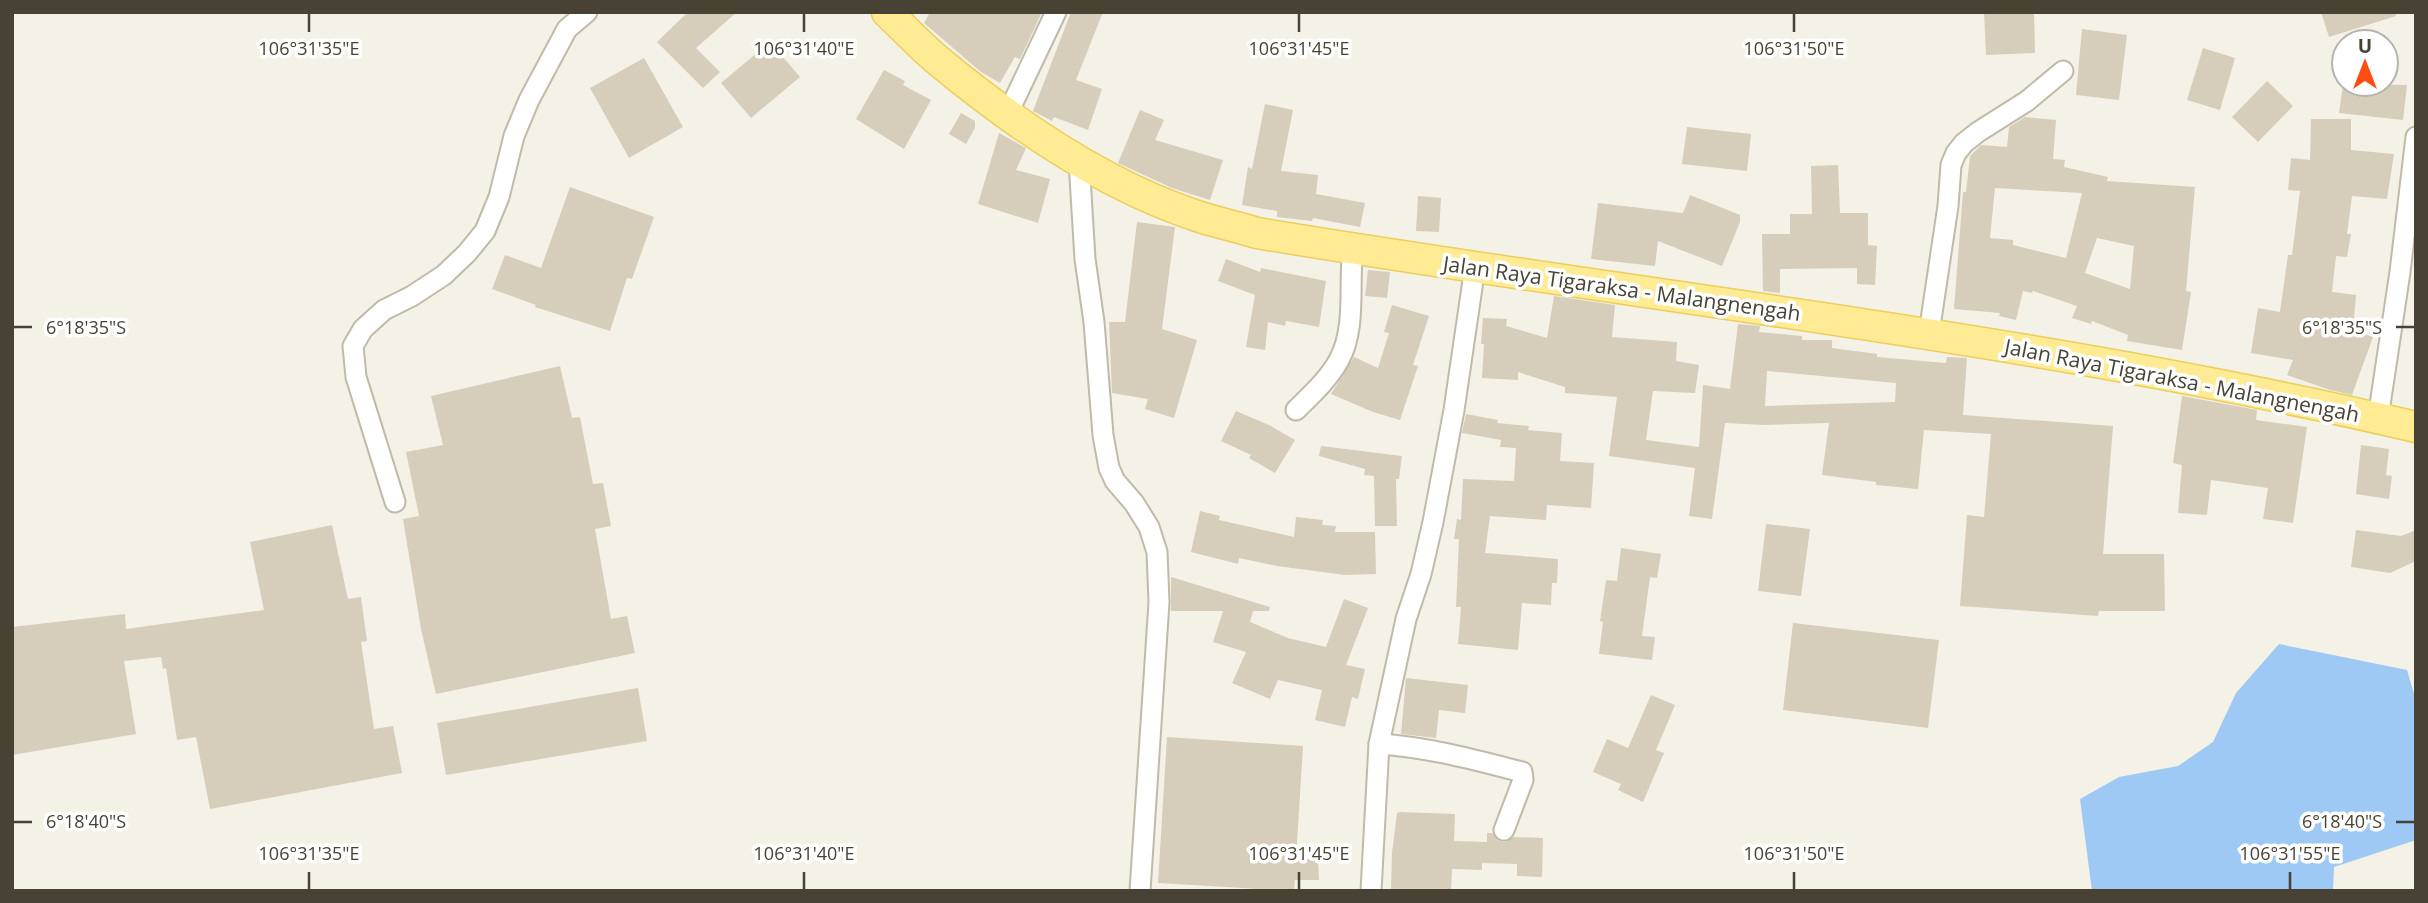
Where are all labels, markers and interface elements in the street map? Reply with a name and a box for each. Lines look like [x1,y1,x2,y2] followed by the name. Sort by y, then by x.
[2330,28,2400,98] north arrow
[2358,33,2372,59] text: U
[259,36,359,60] text: 106°31'35"E
[754,36,854,60] text: 106°31'40"E
[1249,36,1349,60] text: 106°31'45"E
[1744,36,1844,60] text: 106°31'50"E
[1439,249,1803,327] street label: Jalan Raya Tigaraksa - Malangnengah
[46,315,126,339] text: 6°18'35"S
[2302,315,2382,339] text: 6°18'35"S
[2000,331,2362,428] street label: Jalan Raya Tigaraksa - Malangnengah
[46,809,126,833] text: 6°18'40"S
[2302,809,2382,833] text: 6°18'40"S
[259,841,359,865] text: 106°31'35"E
[754,841,854,865] text: 106°31'40"E
[1249,841,1349,865] text: 106°31'45"E
[1744,841,1844,865] text: 106°31'50"E
[2240,841,2340,865] text: 106°31'55"E

